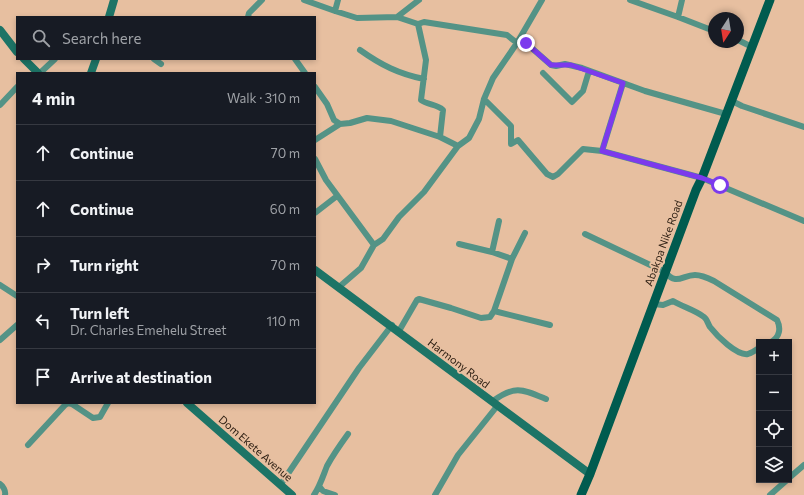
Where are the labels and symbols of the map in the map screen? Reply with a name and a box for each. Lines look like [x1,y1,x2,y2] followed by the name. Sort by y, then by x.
[708,12,744,48] north arrow
[517,34,535,52] route end
[711,176,729,194] route start
[641,198,685,288] street label: Abakpa Nike Road
[425,335,493,391] street label: Harmony Road
[217,412,296,484] street label: Dom Ekete Avenue

